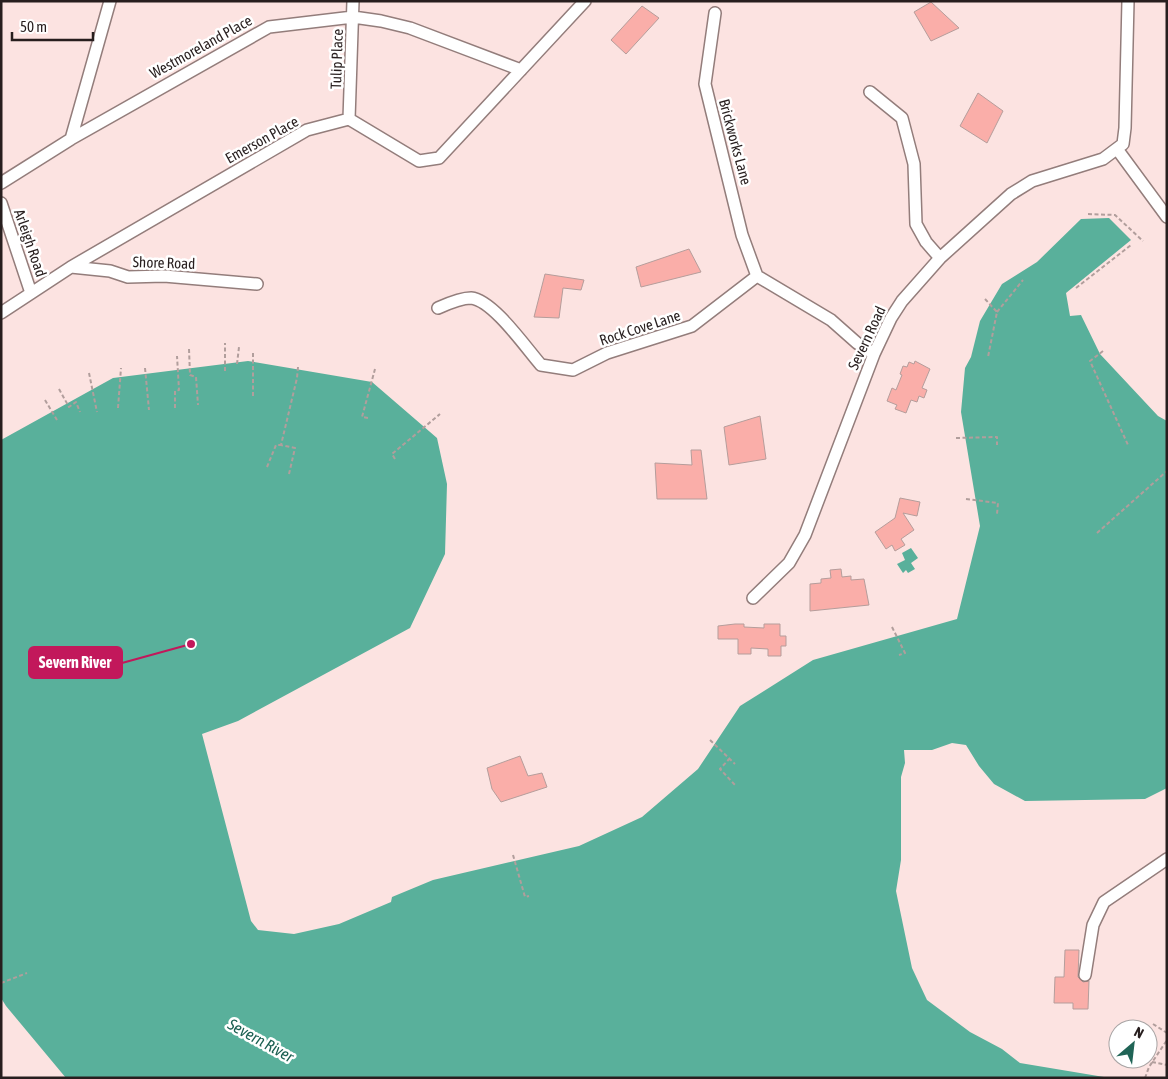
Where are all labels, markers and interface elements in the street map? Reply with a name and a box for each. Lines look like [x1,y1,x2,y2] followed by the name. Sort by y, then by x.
[12,10,94,42] scale bar
[147,11,255,82] street label: Westmoreland Place
[20,18,47,35] text: 50 m
[327,28,346,89] street label: Tulip Place
[716,97,755,187] street label: Brickworks Lane
[222,112,301,167] street label: Emerson Place
[11,207,50,279] street label: Arleigh Road
[132,253,196,272] street label: Shore Road
[844,303,889,372] street label: Severn Road
[597,306,683,349] street label: Rock Cove Lane
[29,647,122,678] callout: Severn River
[39,653,111,671] text: Severn River
[224,1014,298,1066] water label: Severn River
[1108,1019,1158,1069] north arrow
[1132,1024,1147,1042] text: N

